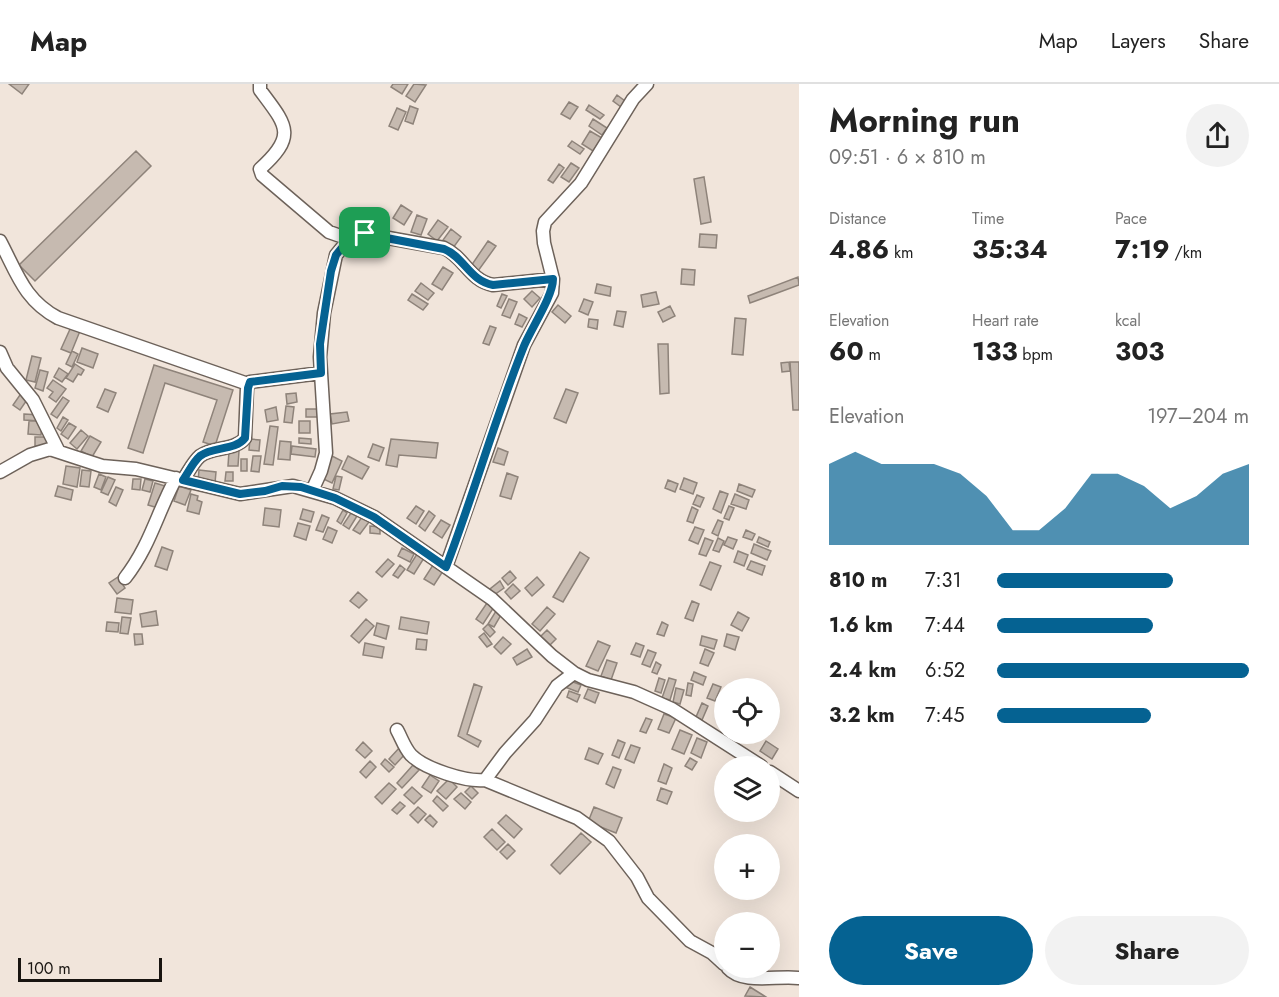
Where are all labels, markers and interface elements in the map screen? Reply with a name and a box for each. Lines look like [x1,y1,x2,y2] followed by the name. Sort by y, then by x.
[30,21,87,62] text: Map
[1039,26,1078,56] text: Map
[1111,26,1166,56] text: Layers
[1199,26,1249,56] text: Share
[829,97,1020,144] text: Morning run
[1186,104,1249,167] button: share
[829,143,986,172] text: 09:51 · 6 × 810 m
[339,207,390,258] pin
[829,207,886,230] text: Distance
[972,207,1004,230] text: Time
[1115,207,1147,230] text: Pace
[348,216,381,249] icon: arrive
[829,230,889,268] text: 4.86
[972,230,1048,268] text: 35:34
[1115,230,1170,268] text: 7:19
[889,241,914,264] text: km
[1170,241,1202,264] text: /km
[829,309,889,332] text: Elevation
[972,309,1039,332] text: Heart rate
[1115,309,1141,332] text: kcal
[829,332,864,370] text: 60
[972,332,1018,370] text: 133
[1115,332,1165,370] text: 303
[864,343,881,366] text: m
[1018,343,1053,366] text: bpm
[829,402,904,431] text: Elevation
[1147,402,1249,431] text: 197–204 m
[829,566,887,595] text: 810 m
[925,566,961,595] text: 7:31
[829,611,893,640] text: 1.6 km
[925,611,965,640] text: 7:44
[829,656,896,685] text: 2.4 km
[925,656,965,685] text: 6:52
[714,678,780,978] map controls
[714,678,780,744] button: locate
[829,701,895,730] text: 3.2 km
[925,701,964,730] text: 7:45
[714,756,780,822] button: layers
[714,834,780,900] button: +
[714,912,780,978] button: −
[829,916,1033,985] button: Save
[1045,916,1249,985] button: Share
[18,955,162,982] scale bar
[27,957,71,980] text: 100 m

